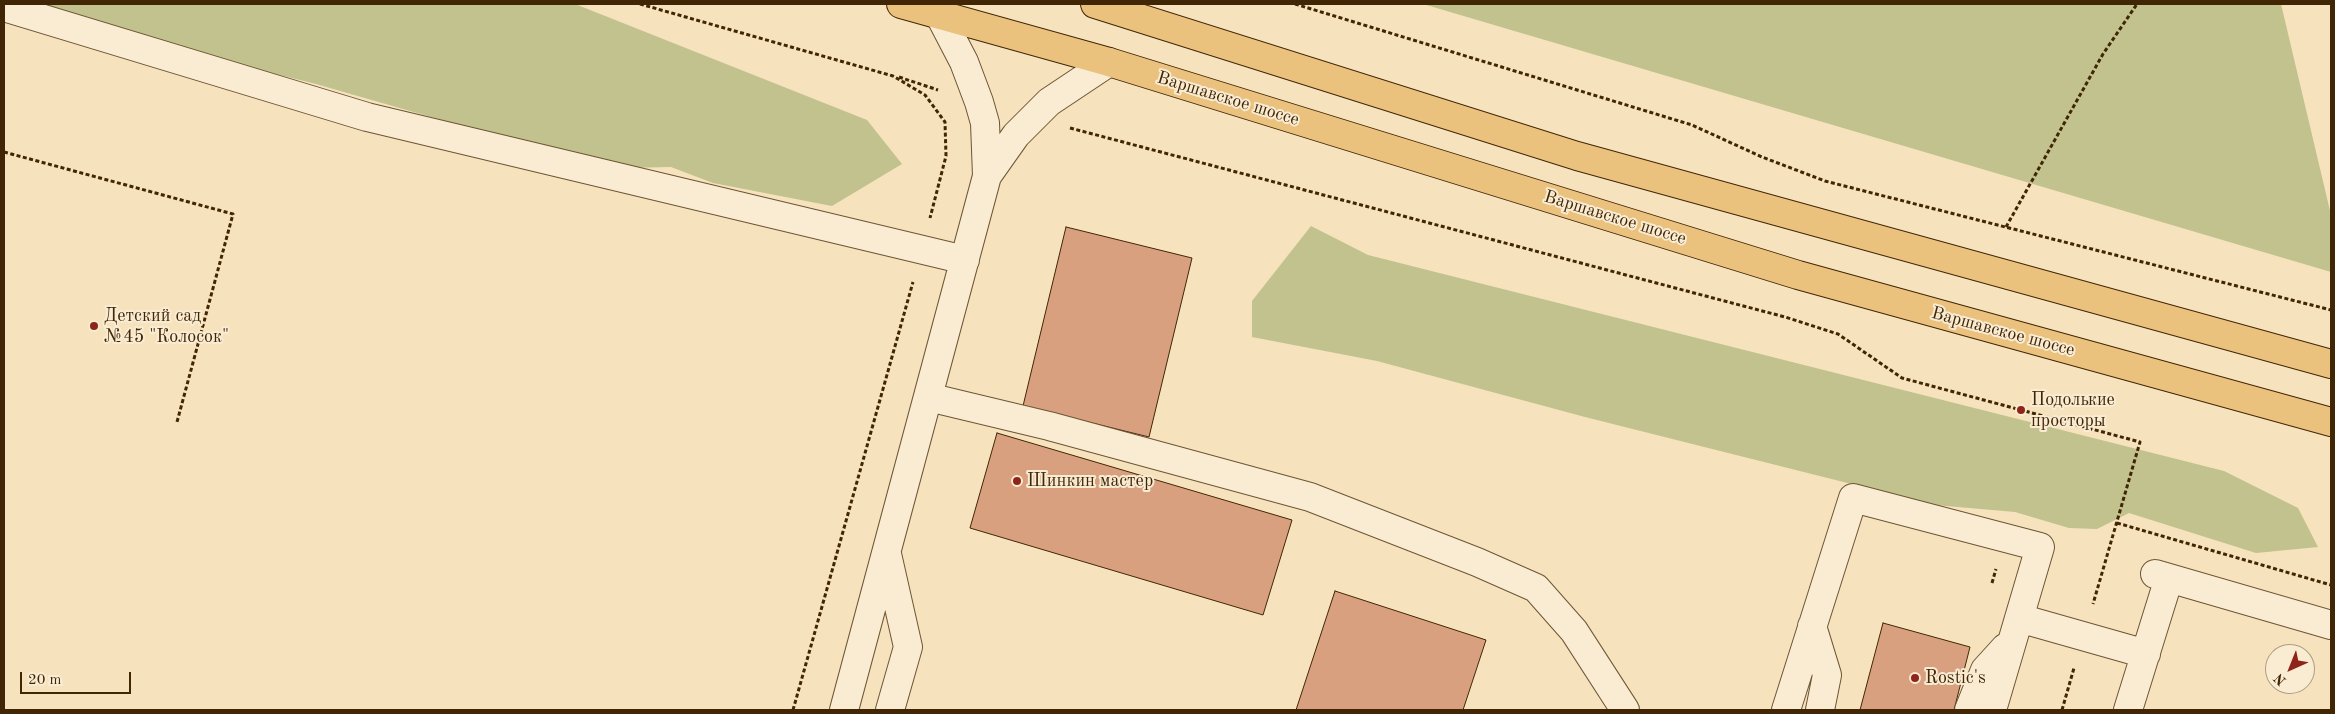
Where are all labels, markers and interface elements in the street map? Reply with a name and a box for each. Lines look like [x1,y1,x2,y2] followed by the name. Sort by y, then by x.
[1154,67,1302,131] street label: Варшавское шоссе
[1541,186,1689,250] street label: Варшавское шоссе
[1929,302,2077,362] street label: Варшавское шоссе
[104,305,229,348] place label: Детский сад №45 "Колосок"
[88,320,100,332] marker: Детский сад №45 "Колосок"
[2031,389,2115,432] place label: Подолькие просторы
[2015,404,2027,416] marker: Подолькие просторы
[1027,470,1153,492] place label: Шинкин мастер
[1011,475,1023,487] marker: Шинкин мастер
[2265,644,2315,694] north arrow
[22,662,134,694] scale bar
[1925,667,1986,689] place label: Rostic's
[2272,670,2289,688] text: N
[1909,672,1921,684] marker: Rostic's
[28,673,62,688] text: 20 m

